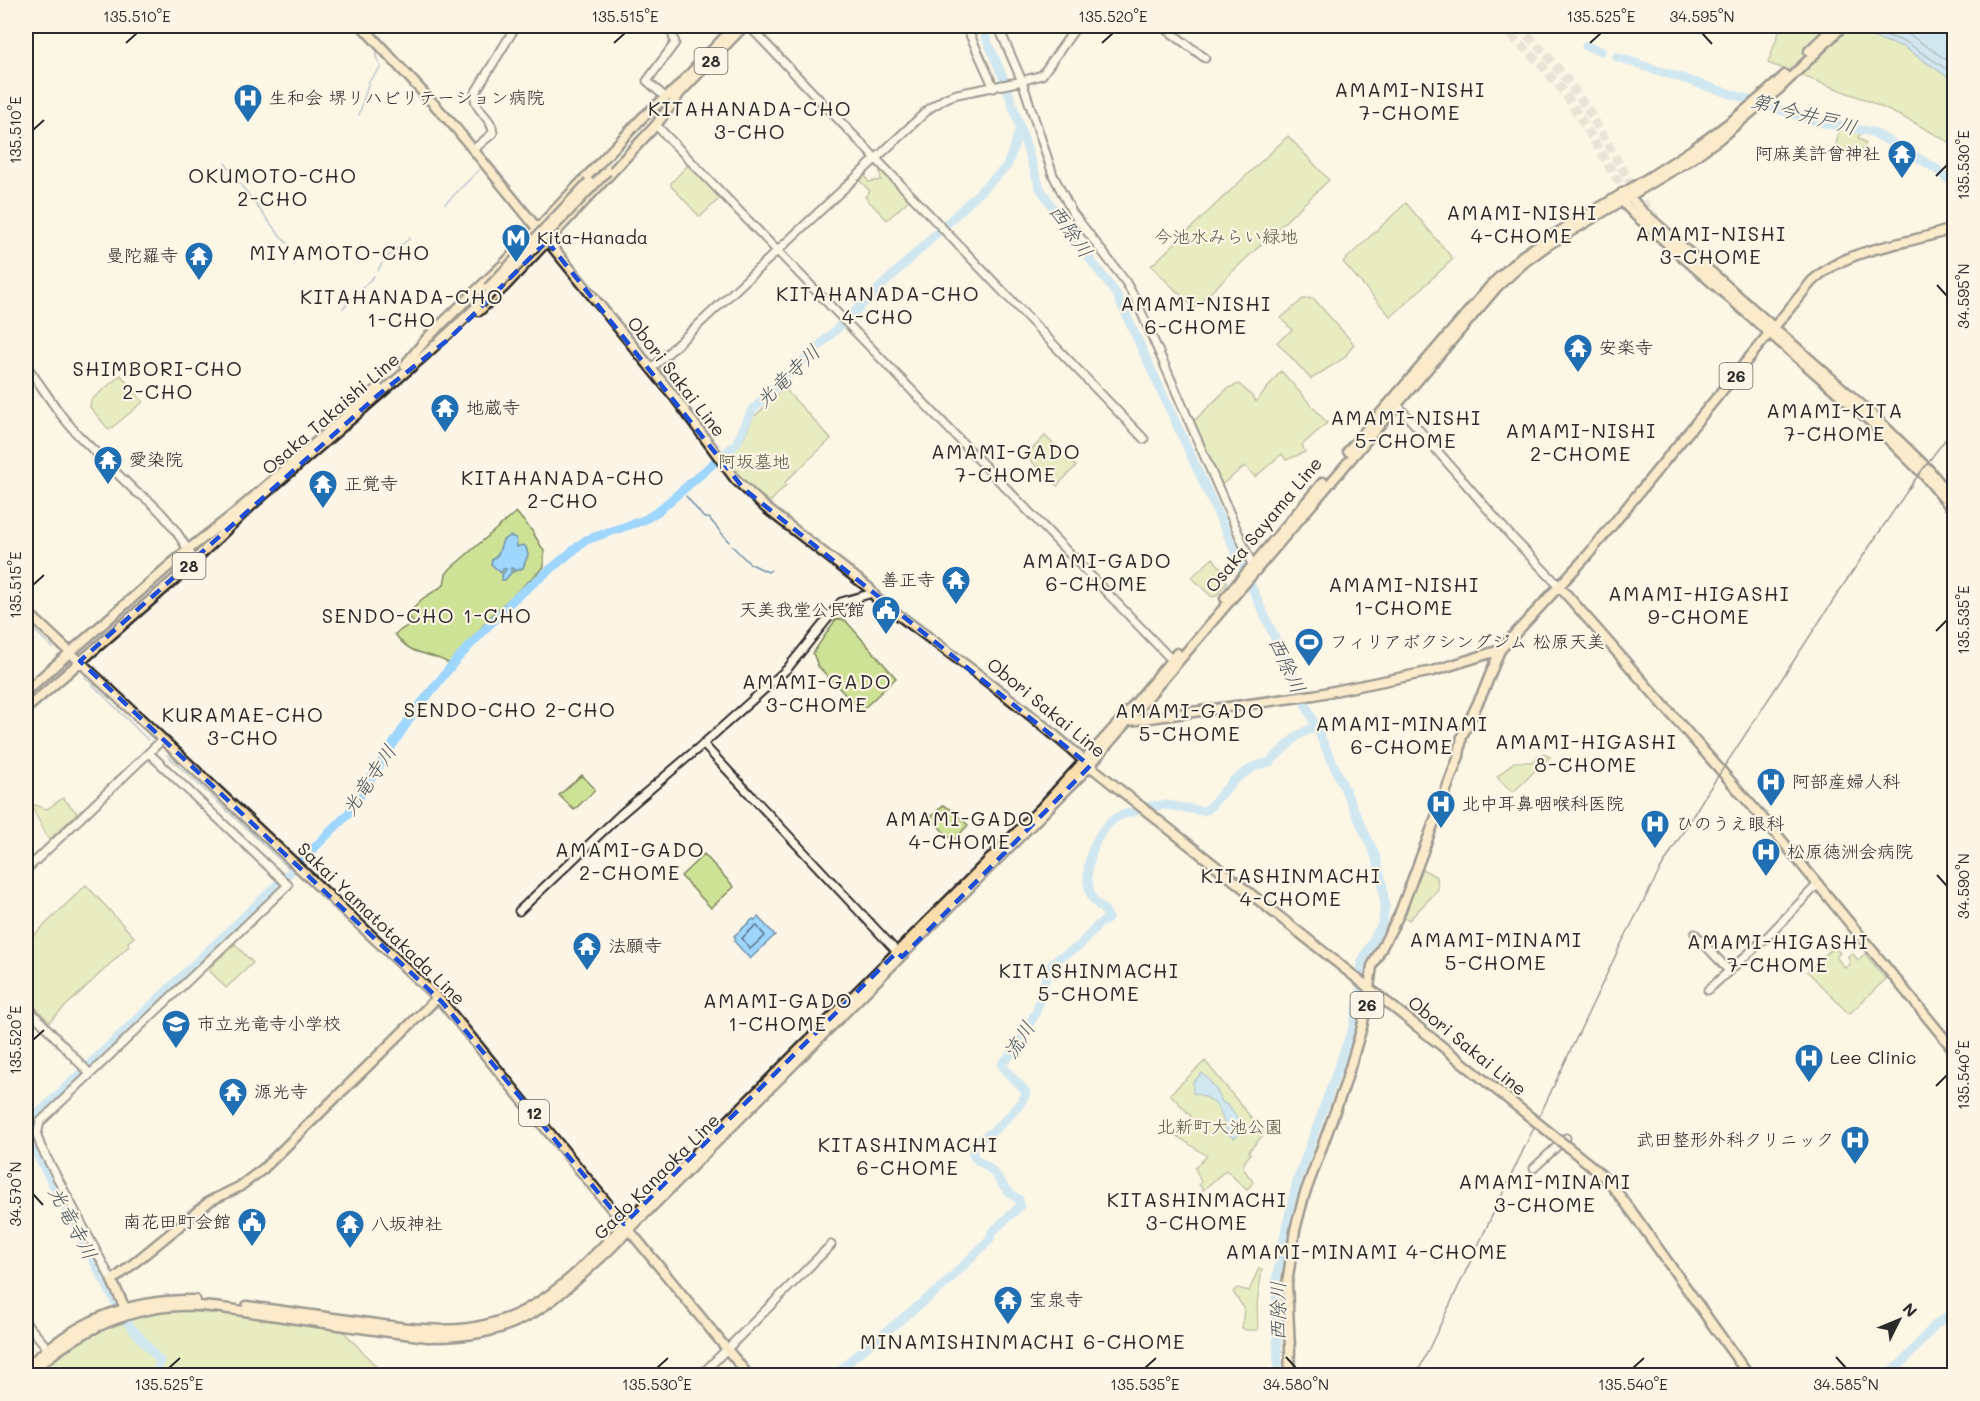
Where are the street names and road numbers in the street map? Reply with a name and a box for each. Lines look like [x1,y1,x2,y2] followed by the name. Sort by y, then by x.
[694,48,728,74] road number: 28
[622,311,731,441] street label: Obori Sakai Line
[257,347,404,480] street label: Osaka Takaishi Line
[1720,363,1752,389] road number: 26
[1199,451,1327,597] street label: Osaka Sayama Line
[172,553,206,579] road number: 28
[982,652,1111,763] street label: Obori Sakai Line
[292,837,471,1010] street label: Sakai Yamatotakada Line
[1403,990,1532,1101] street label: Obori Sakai Line
[1350,992,1384,1018] road number: 26
[519,1100,549,1126] road number: 12
[588,1108,725,1245] street label: Gado Kanaoka Line

